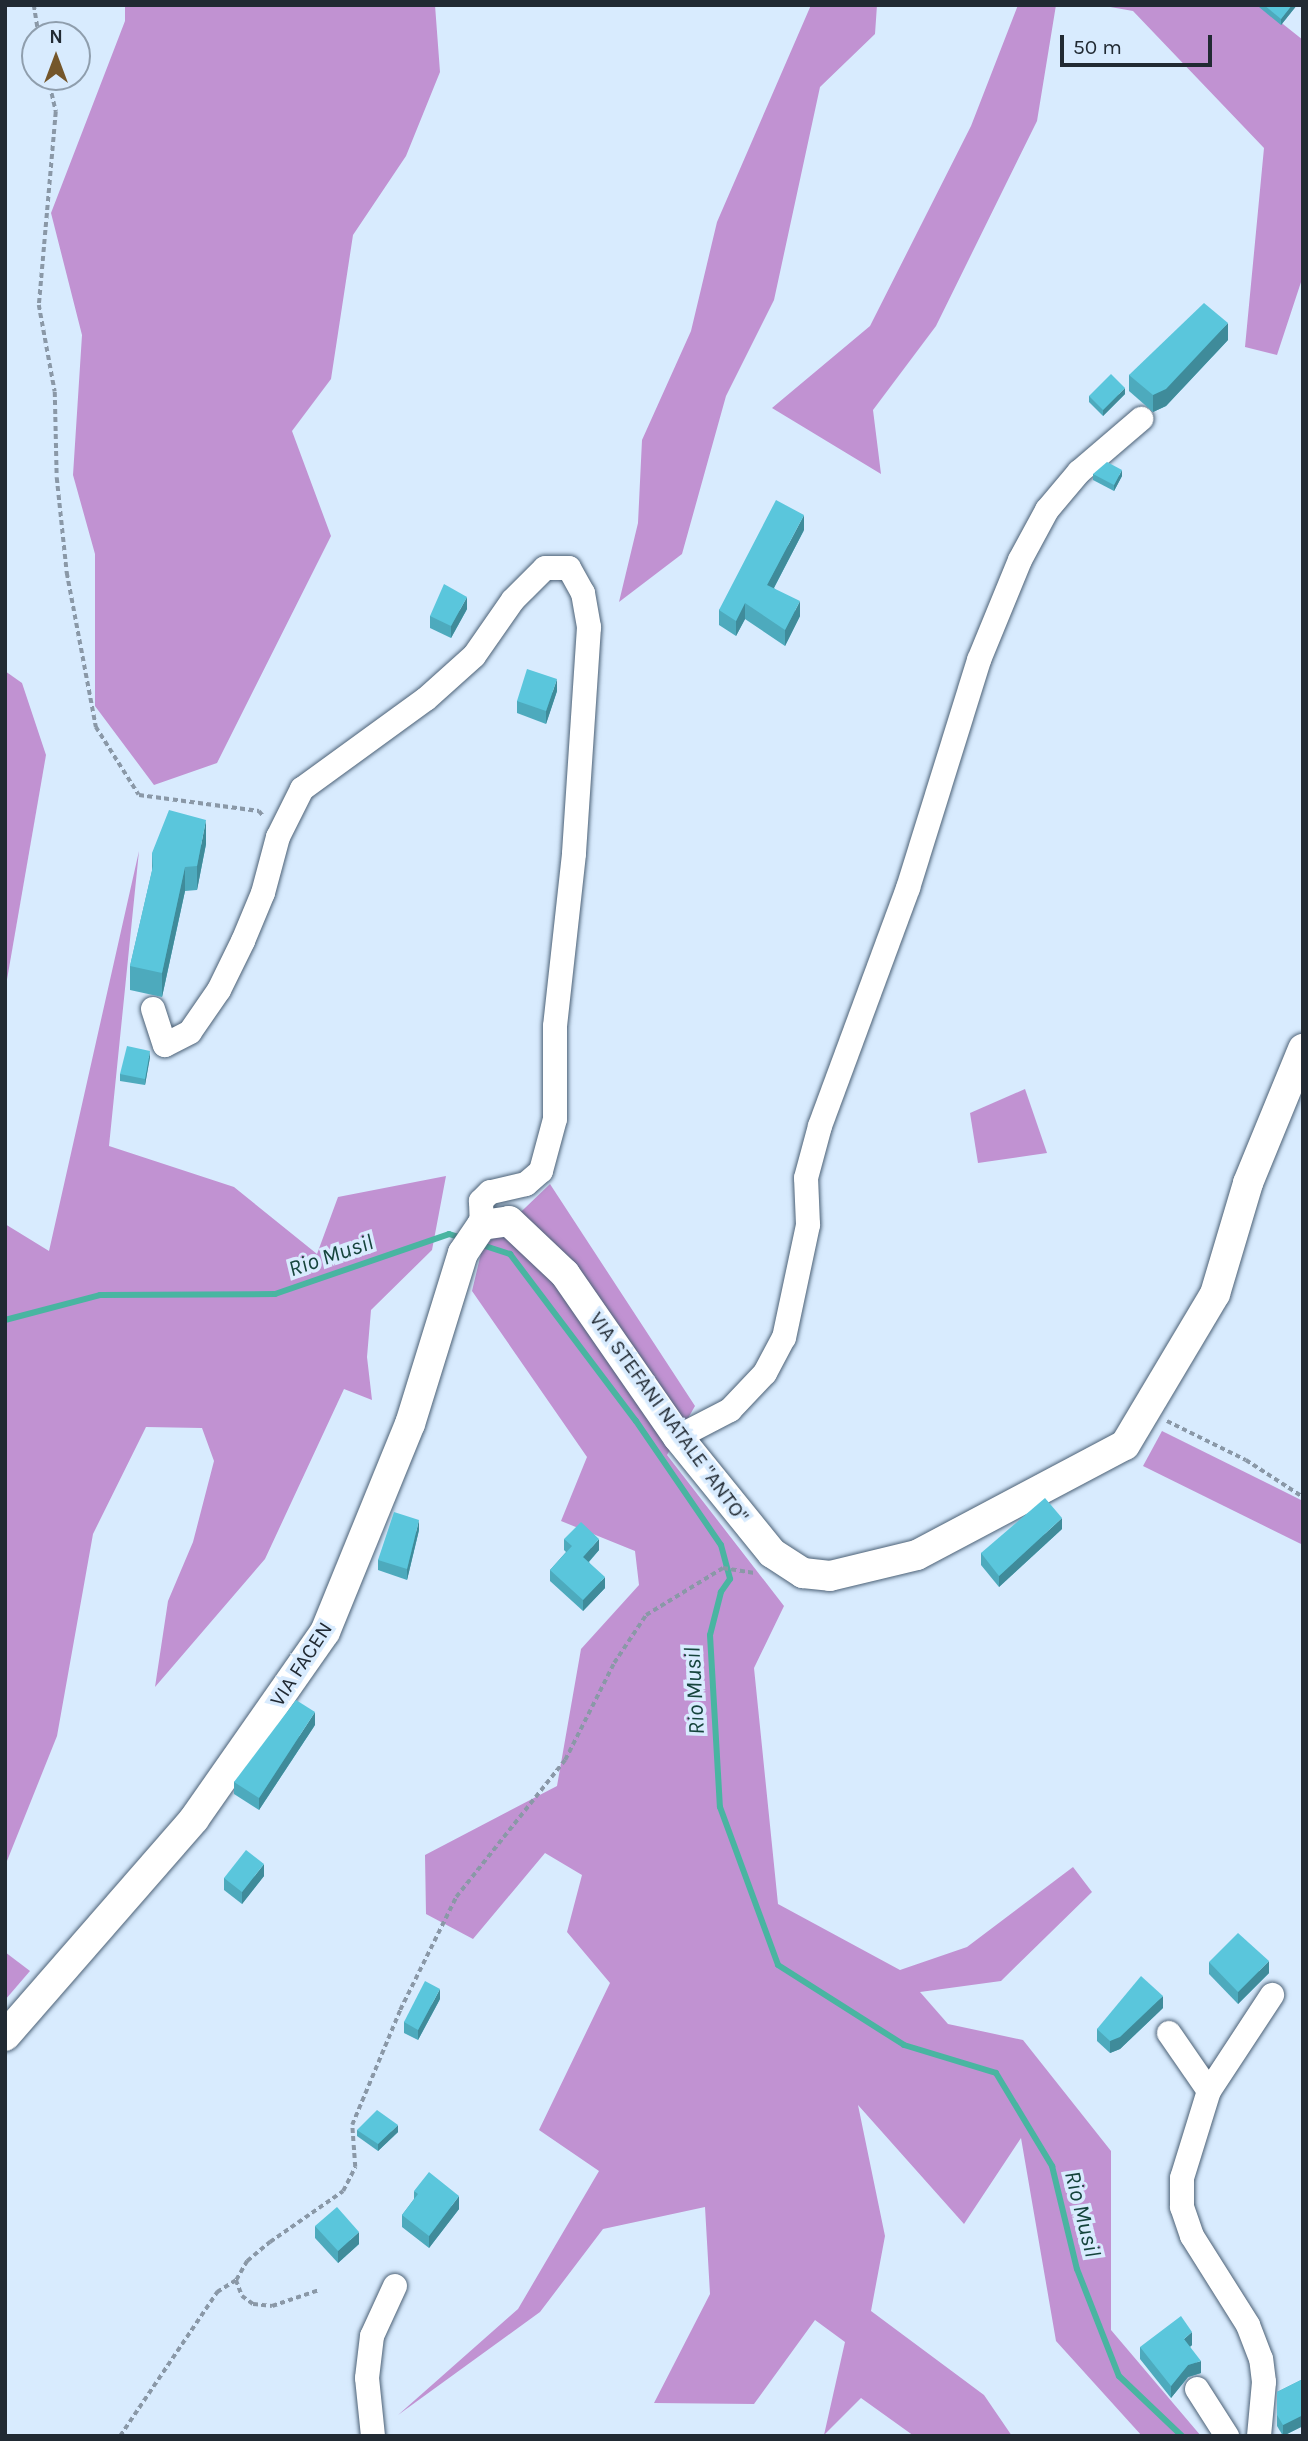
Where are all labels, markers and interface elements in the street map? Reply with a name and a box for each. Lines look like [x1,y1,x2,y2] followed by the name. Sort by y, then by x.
[21,21,91,91] north arrow
[1063,21,1215,65] scale bar
[49,26,63,48] text: N
[1073,35,1122,59] text: 50 m
[285,1229,377,1283] water label: Rio Musil
[584,1307,754,1527] street label: VIA STEFANI NATALE "ANTO"
[264,1617,338,1711] street label: VIA FACEN
[679,1646,711,1736] water label: Rio Musil
[1058,2168,1106,2260] water label: Rio Musil

